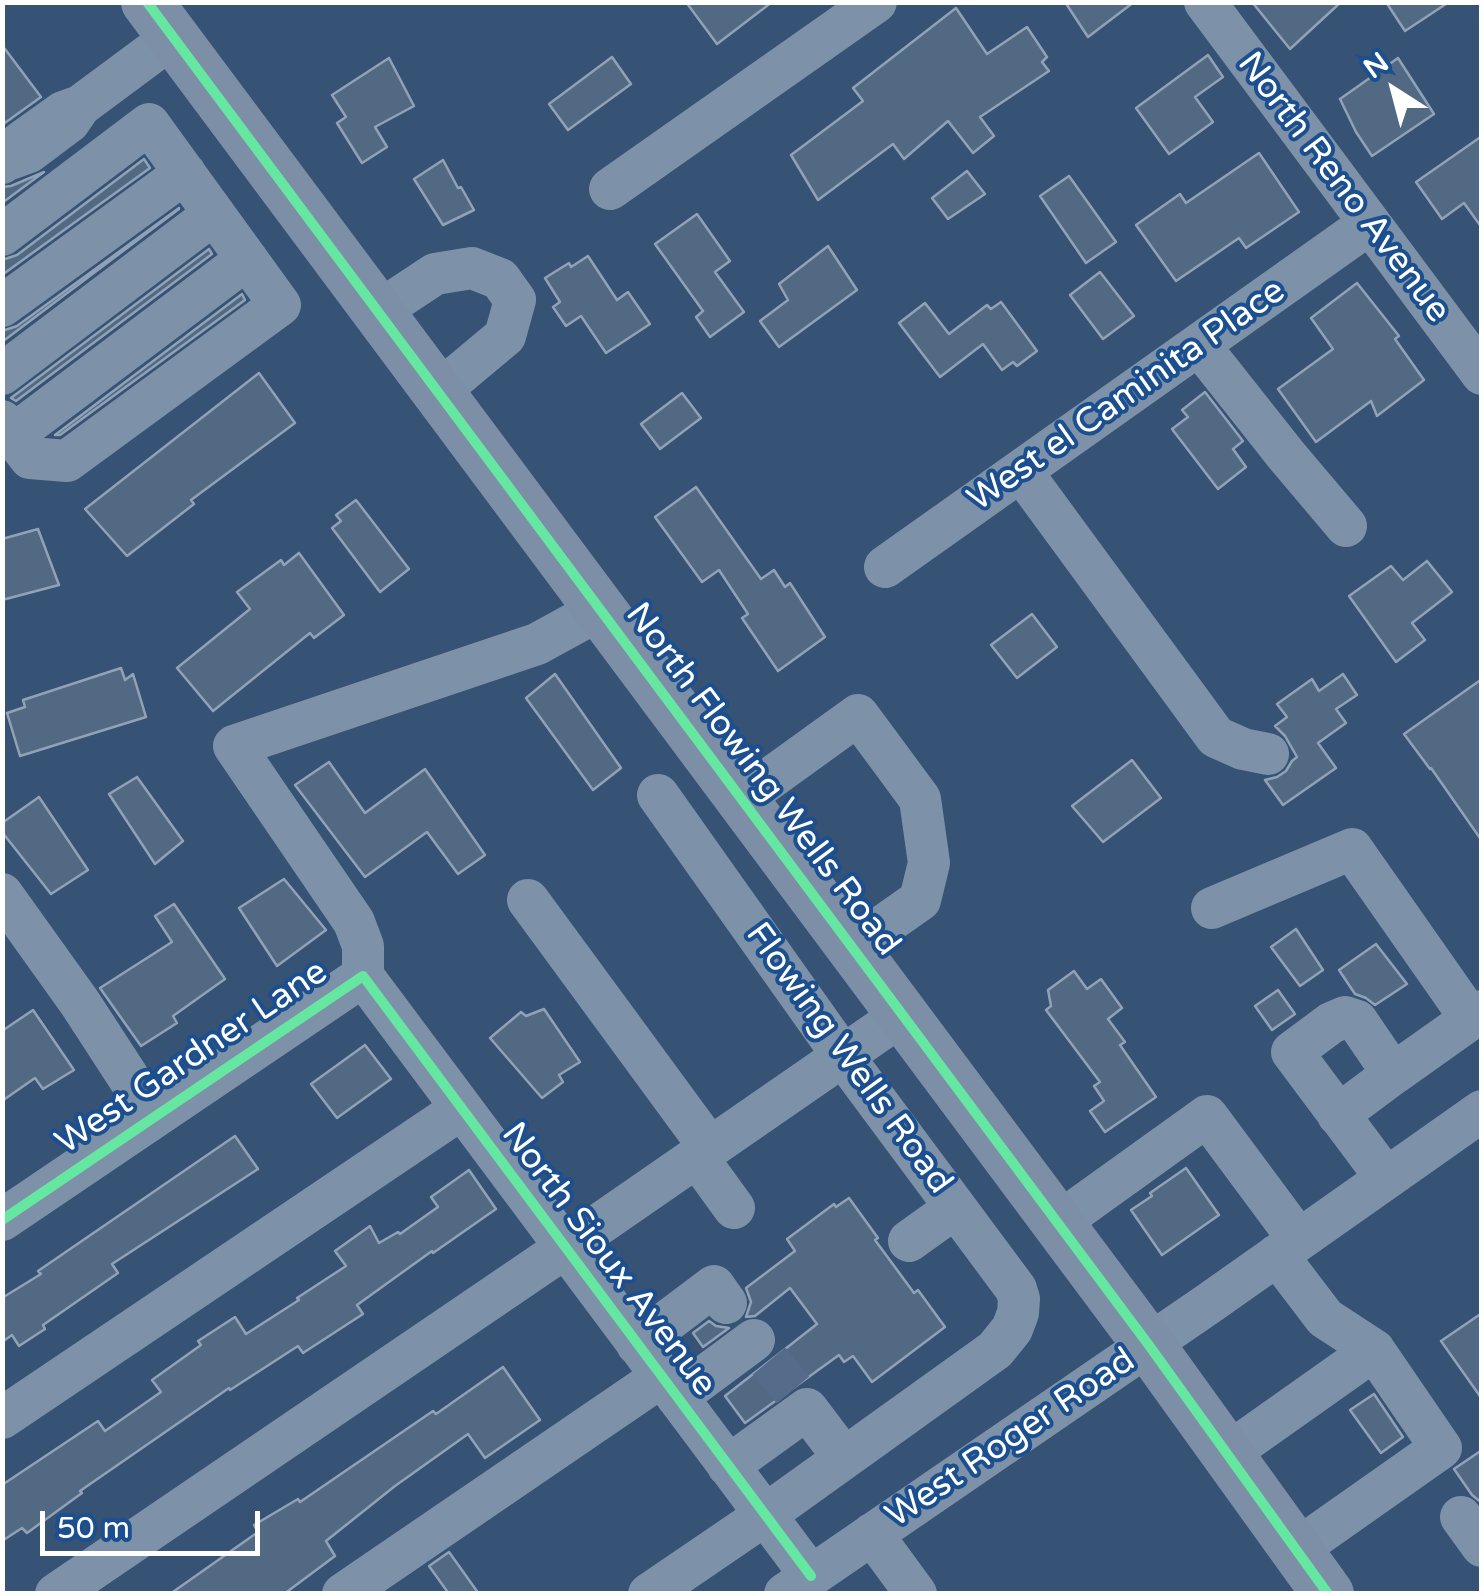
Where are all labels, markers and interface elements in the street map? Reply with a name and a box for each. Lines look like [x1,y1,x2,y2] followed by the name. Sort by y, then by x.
[1344,40,1444,140] north arrow
[1228,44,1458,332] street label: North Reno Avenue
[960,271,1294,521] street label: West el Caminita Place
[616,595,908,965] street label: North Flowing Wells Road
[736,915,960,1203] street label: Flowing Wells Road
[48,952,336,1164] street label: West Gardner Lane
[491,1115,725,1405] street label: North Sioux Avenue
[879,1340,1143,1538] street label: West Roger Road
[45,1491,265,1553] scale bar
[57,1510,130,1547] text: 50 m

